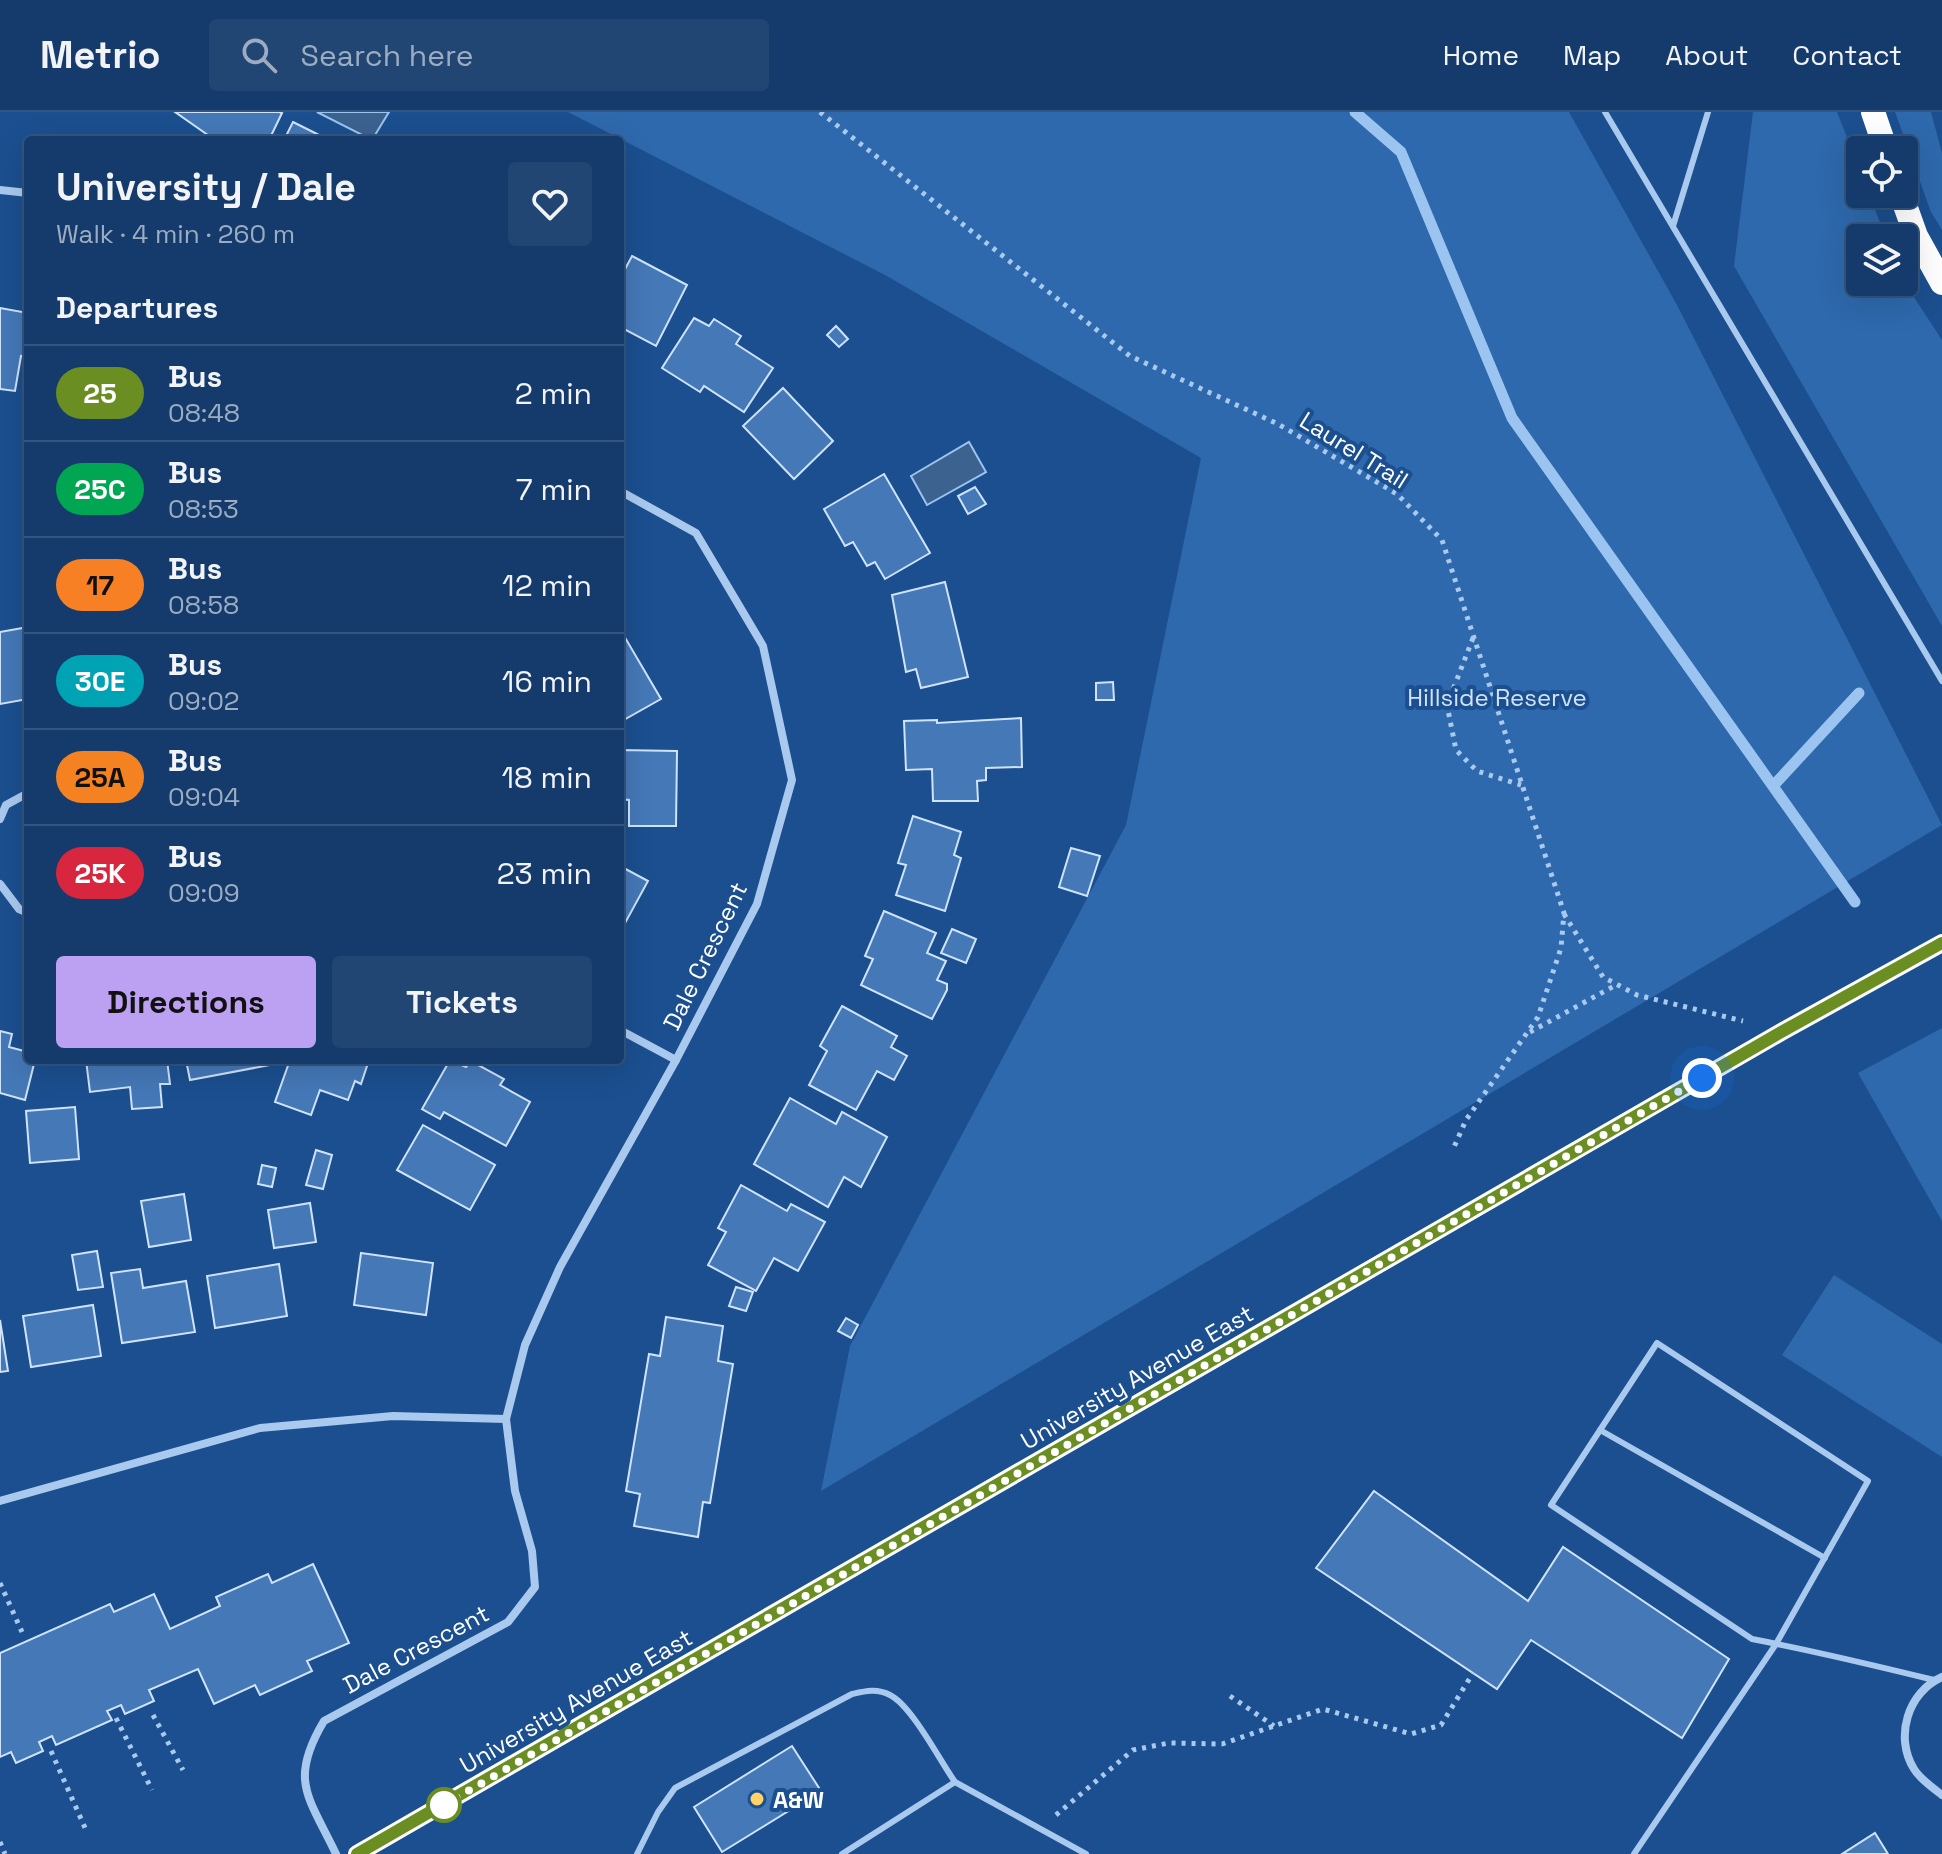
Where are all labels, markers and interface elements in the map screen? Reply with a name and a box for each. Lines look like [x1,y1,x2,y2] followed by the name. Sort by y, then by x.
[209,19,769,91] search box
[40,31,161,79] text: Metrio
[237,33,281,77] icon: search
[301,36,473,75] text: Search here
[1443,37,1519,73] text: Home
[1563,37,1621,73] text: Map
[1665,37,1748,73] text: About
[1792,37,1902,73] text: Contact
[1846,136,1918,296] map controls
[1846,136,1918,208] button: locate
[508,162,592,246] button: heart
[56,163,356,211] text: University / Dale
[56,217,295,251] text: Walk · 4 min · 260 m
[1846,224,1918,296] button: layers
[56,288,218,327] text: Departures
[168,357,222,396] text: Bus
[515,374,592,413] text: 2 min
[83,375,117,411] text: 25
[168,396,240,430] text: 08:48
[1294,405,1414,495] street label: Laurel Trail
[168,453,222,492] text: Bus
[516,470,592,509] text: 7 min
[74,471,126,507] text: 25C
[168,492,239,526] text: 08:53
[168,549,222,588] text: Bus
[502,566,592,605] text: 12 min
[86,567,114,603] text: 17
[168,588,239,622] text: 08:58
[168,645,222,684] text: Bus
[502,662,592,701] text: 16 min
[75,663,125,699] text: 30E
[1407,682,1587,713] park label: Hillside Reserve
[168,684,240,718] text: 09:02
[168,741,222,780] text: Bus
[502,758,592,797] text: 18 min
[74,759,126,795] text: 25A
[168,780,240,814] text: 09:04
[168,837,222,876] text: Bus
[497,854,592,893] text: 23 min
[75,855,125,891] text: 25K
[168,876,240,910] text: 09:09
[656,877,754,1035] street label: Dale Crescent
[56,956,316,1048] button: Directions
[332,956,592,1048] button: Tickets
[1682,1058,1722,1098] your location
[1015,1298,1259,1456] street label: University Avenue East
[338,1598,494,1700] street label: Dale Crescent
[454,1622,698,1780] street label: University Avenue East
[773,1784,824,1815] place label: A&W
[427,1788,461,1822] unlabelled marker
[748,1790,766,1808] marker: A&W

